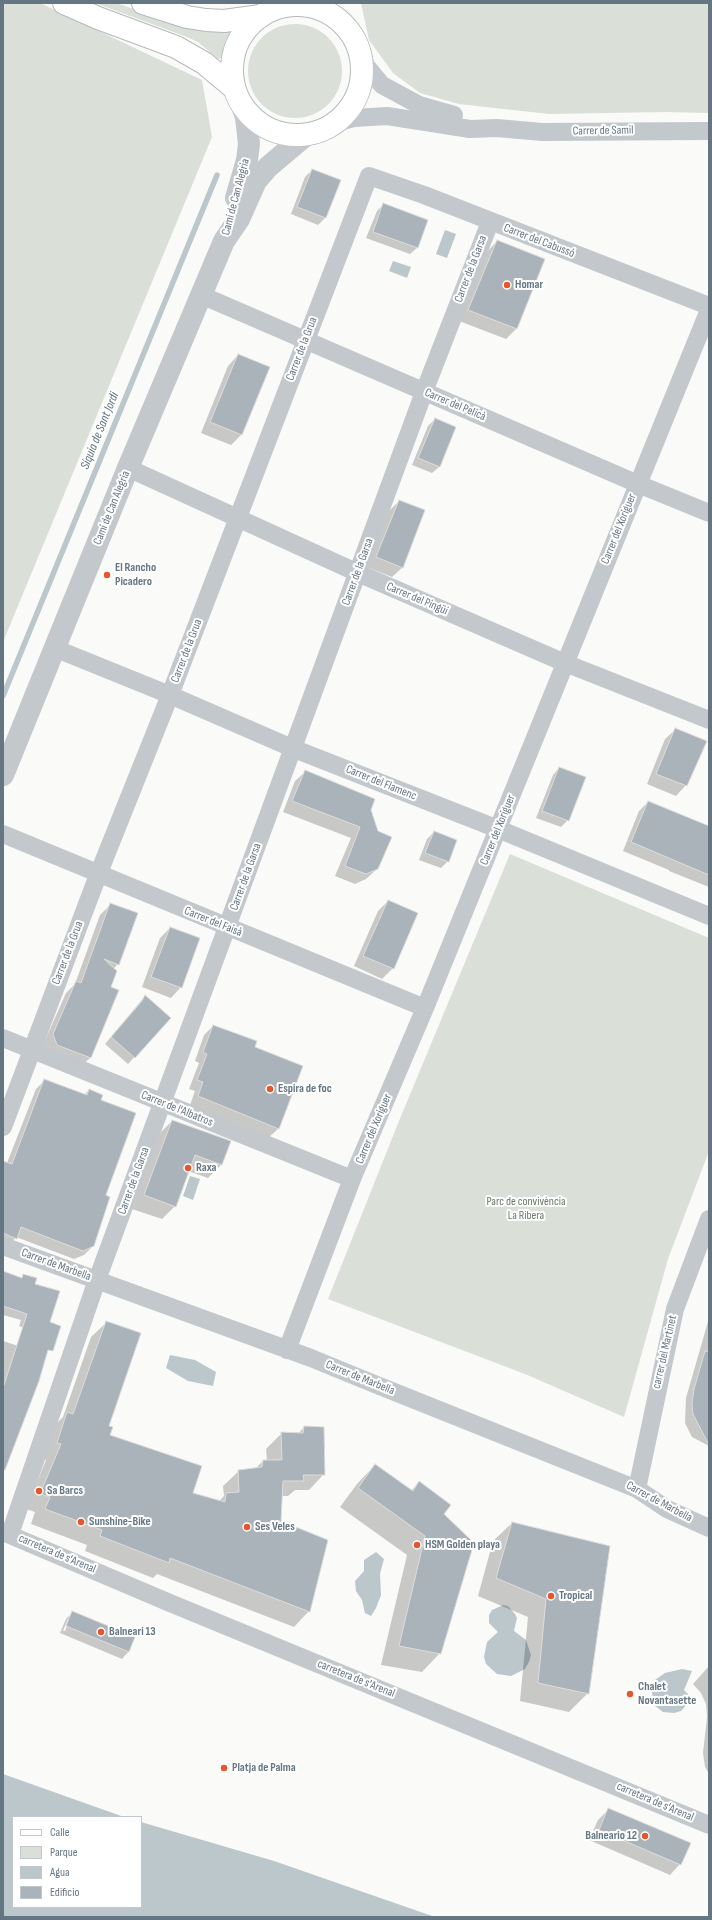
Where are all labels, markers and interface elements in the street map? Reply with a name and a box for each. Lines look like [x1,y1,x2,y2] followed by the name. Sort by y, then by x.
[572,123,634,139] street label: Carrer de Samil
[219,157,253,237] street label: Camí de Can Alegria
[502,221,576,261] street label: Carrer del Cabussó
[452,234,490,304] street label: Carrer de la Garsa
[515,278,543,292] place label: Homar
[502,280,512,290] marker: Homar
[283,315,321,383] street label: Carrer de la Grua
[422,386,488,424] street label: Carrer del Pelicà
[77,390,123,472] water label: Síquia de Sant Jordi
[91,469,133,547] street label: Camí de Can Alegria
[598,492,640,566] street label: Carrer del Xoriguer
[339,537,377,607] street label: Carrer de la Garsa
[115,561,156,589] place label: El Rancho Picadero
[102,570,112,580] marker: El Rancho Picadero
[384,580,450,618] street label: Carrer del Pingüí
[168,617,206,685] street label: Carrer de la Grua
[344,762,418,804] street label: Carrer del Flamenc
[477,793,519,867] street label: Carrer del Xoriguer
[227,842,265,912] street label: Carrer de la Garsa
[182,904,244,940] street label: Carrer del Faisà
[49,919,87,987] street label: Carrer de la Grua
[278,1082,332,1096] place label: Espira de foc
[265,1084,275,1094] marker: Espira de foc
[139,1088,215,1130] street label: Carrer de l'Albatros
[353,1092,395,1166] street label: Carrer del Xoriguer
[115,1146,153,1216] street label: Carrer de la Garsa
[196,1161,216,1175] place label: Raxa
[183,1163,193,1173] marker: Raxa
[486,1195,566,1223] park label: Parc de convivència La Ribera
[19,1246,93,1284] street label: Carrer de Marbella
[650,1314,680,1390] street label: carrer del Martinet
[323,1358,397,1398] street label: Carrer de Marbella
[623,1479,695,1525] street label: Carrer de Marbella
[47,1484,83,1498] place label: Sa Barcs
[34,1486,44,1496] marker: Sa Barcs
[89,1515,151,1529] place label: Sunshine-Bike
[76,1517,86,1527] marker: Sunshine-Bike
[255,1520,295,1534] place label: Ses Veles
[242,1522,252,1532] marker: Ses Veles
[16,1531,98,1577] street label: carretera de s'Arenal
[425,1538,500,1552] place label: HSM Golden playa
[412,1540,422,1550] marker: HSM Golden playa
[559,1589,592,1603] place label: Tropical
[546,1591,556,1601] marker: Tropical
[109,1625,156,1639] place label: Balneari 13
[96,1627,106,1637] marker: Balneari 13
[315,1657,397,1701] street label: carretera de s'Arenal
[638,1680,696,1708] place label: Chalet Novantasette
[625,1689,635,1699] marker: Chalet Novantasette
[232,1761,296,1775] place label: Platja de Palma
[219,1763,229,1773] marker: Platja de Palma
[614,1779,696,1825] street label: carretera de s'Arenal
[12,1816,142,1908] legend
[50,1825,70,1840] text: Calle
[585,1829,637,1843] place label: Balneario 12
[640,1831,650,1841] marker: Balneario 12
[50,1845,78,1860] text: Parque
[50,1865,70,1880] text: Agua
[50,1885,79,1900] text: Edificio

